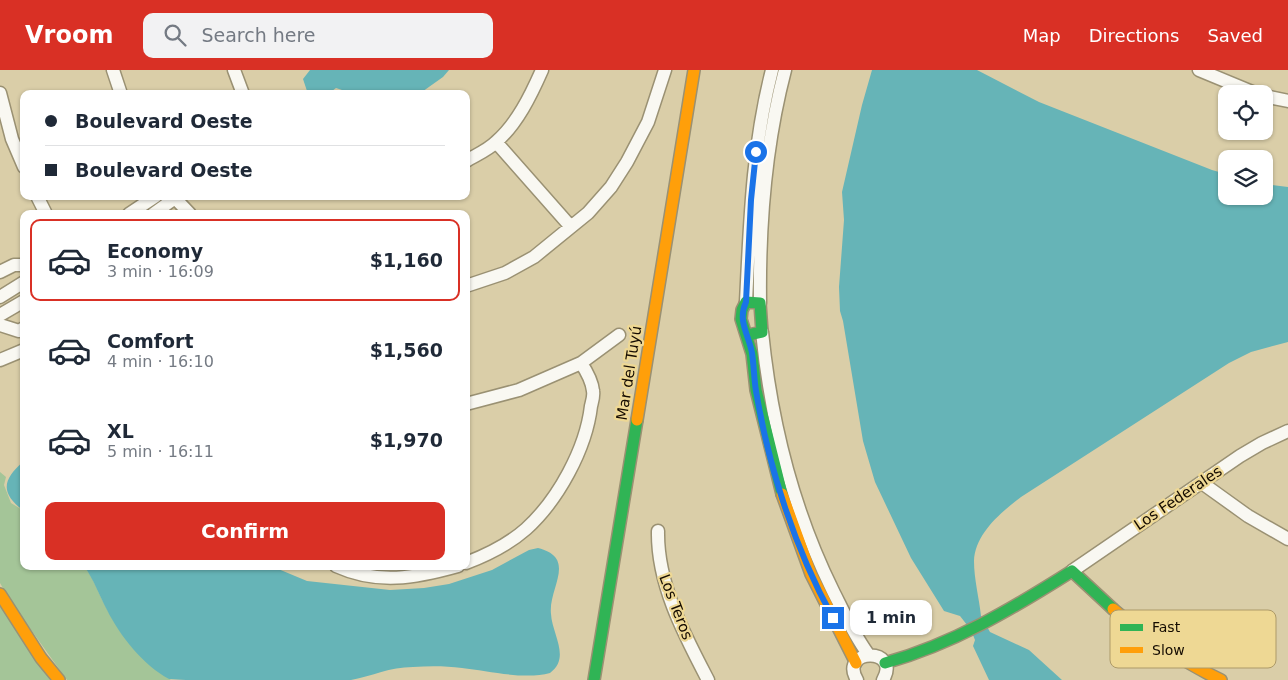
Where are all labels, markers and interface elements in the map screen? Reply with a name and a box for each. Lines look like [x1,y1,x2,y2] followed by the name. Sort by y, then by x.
[143,13,493,58] search box
[25,21,113,49] text: Vroom
[161,21,189,49] icon: search
[201,24,316,46] text: Search here
[1023,25,1061,46] text: Map
[1089,25,1179,46] text: Directions
[1207,25,1263,46] text: Saved
[1218,85,1273,205] map controls
[1218,85,1273,140] button: locate
[75,110,253,132] text: Boulevard Oeste
[745,141,767,163] route start
[1218,150,1273,205] button: layers
[75,159,253,181] text: Boulevard Oeste
[47,238,92,283] icon: car
[107,240,203,262] text: Economy
[370,249,443,271] text: $1,160
[107,262,214,281] text: 3 min · 16:09
[613,324,645,422] street label: Mar del Tuyú
[47,328,92,373] icon: car
[107,330,194,352] text: Comfort
[370,339,443,361] text: $1,560
[107,352,214,371] text: 4 min · 16:10
[47,418,92,463] icon: car
[107,420,134,442] text: XL
[370,429,443,451] text: $1,970
[107,442,214,461] text: 5 min · 16:11
[1131,462,1226,534] street label: Los Federales
[45,502,445,560] button: Confirm
[655,572,697,642] street label: Los Teros
[850,600,933,636] callout: 1 min
[822,607,844,629] route end
[866,608,916,627] text: 1 min
[1110,610,1276,668] legend
[1152,619,1181,635] text: Fast
[1152,642,1185,658] text: Slow

